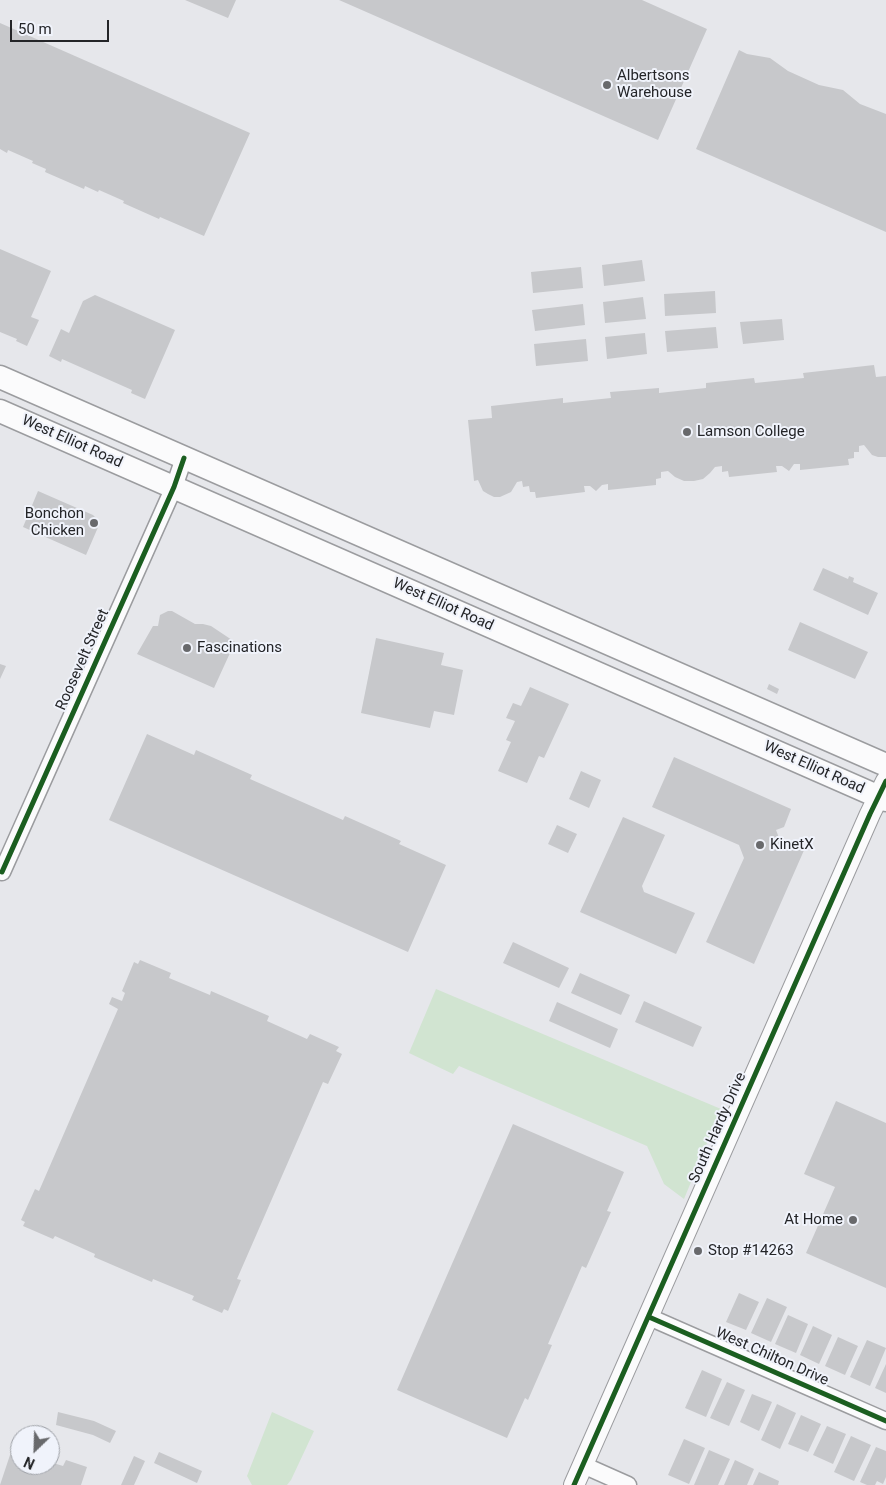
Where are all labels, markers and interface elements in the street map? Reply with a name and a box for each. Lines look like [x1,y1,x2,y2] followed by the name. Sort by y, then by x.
[12,10,111,42] scale bar
[18,20,52,38] text: 50 m
[617,67,692,102] place label: Albertsons Warehouse
[601,79,613,91] marker: Albertsons Warehouse
[19,412,125,472] street label: West Elliot Road
[697,423,805,441] place label: Lamson College
[681,426,693,438] marker: Lamson College
[25,505,84,540] place label: Bonchon Chicken
[88,517,100,529] marker: Bonchon Chicken
[390,575,496,635] street label: West Elliot Road
[53,607,113,713] street label: Roosevelt Street
[197,639,282,657] place label: Fascinations
[181,642,193,654] marker: Fascinations
[761,738,867,798] street label: West Elliot Road
[770,836,814,854] place label: KinetX
[754,839,766,851] marker: KinetX
[685,1070,751,1186] street label: South Hardy Drive
[784,1211,843,1229] place label: At Home
[847,1214,859,1226] marker: At Home
[708,1242,794,1260] place label: Stop #14263
[692,1245,704,1257] marker: Stop #14263
[713,1324,831,1390] street label: West Chilton Drive
[10,1425,60,1475] north arrow
[22,1453,37,1472] text: N

